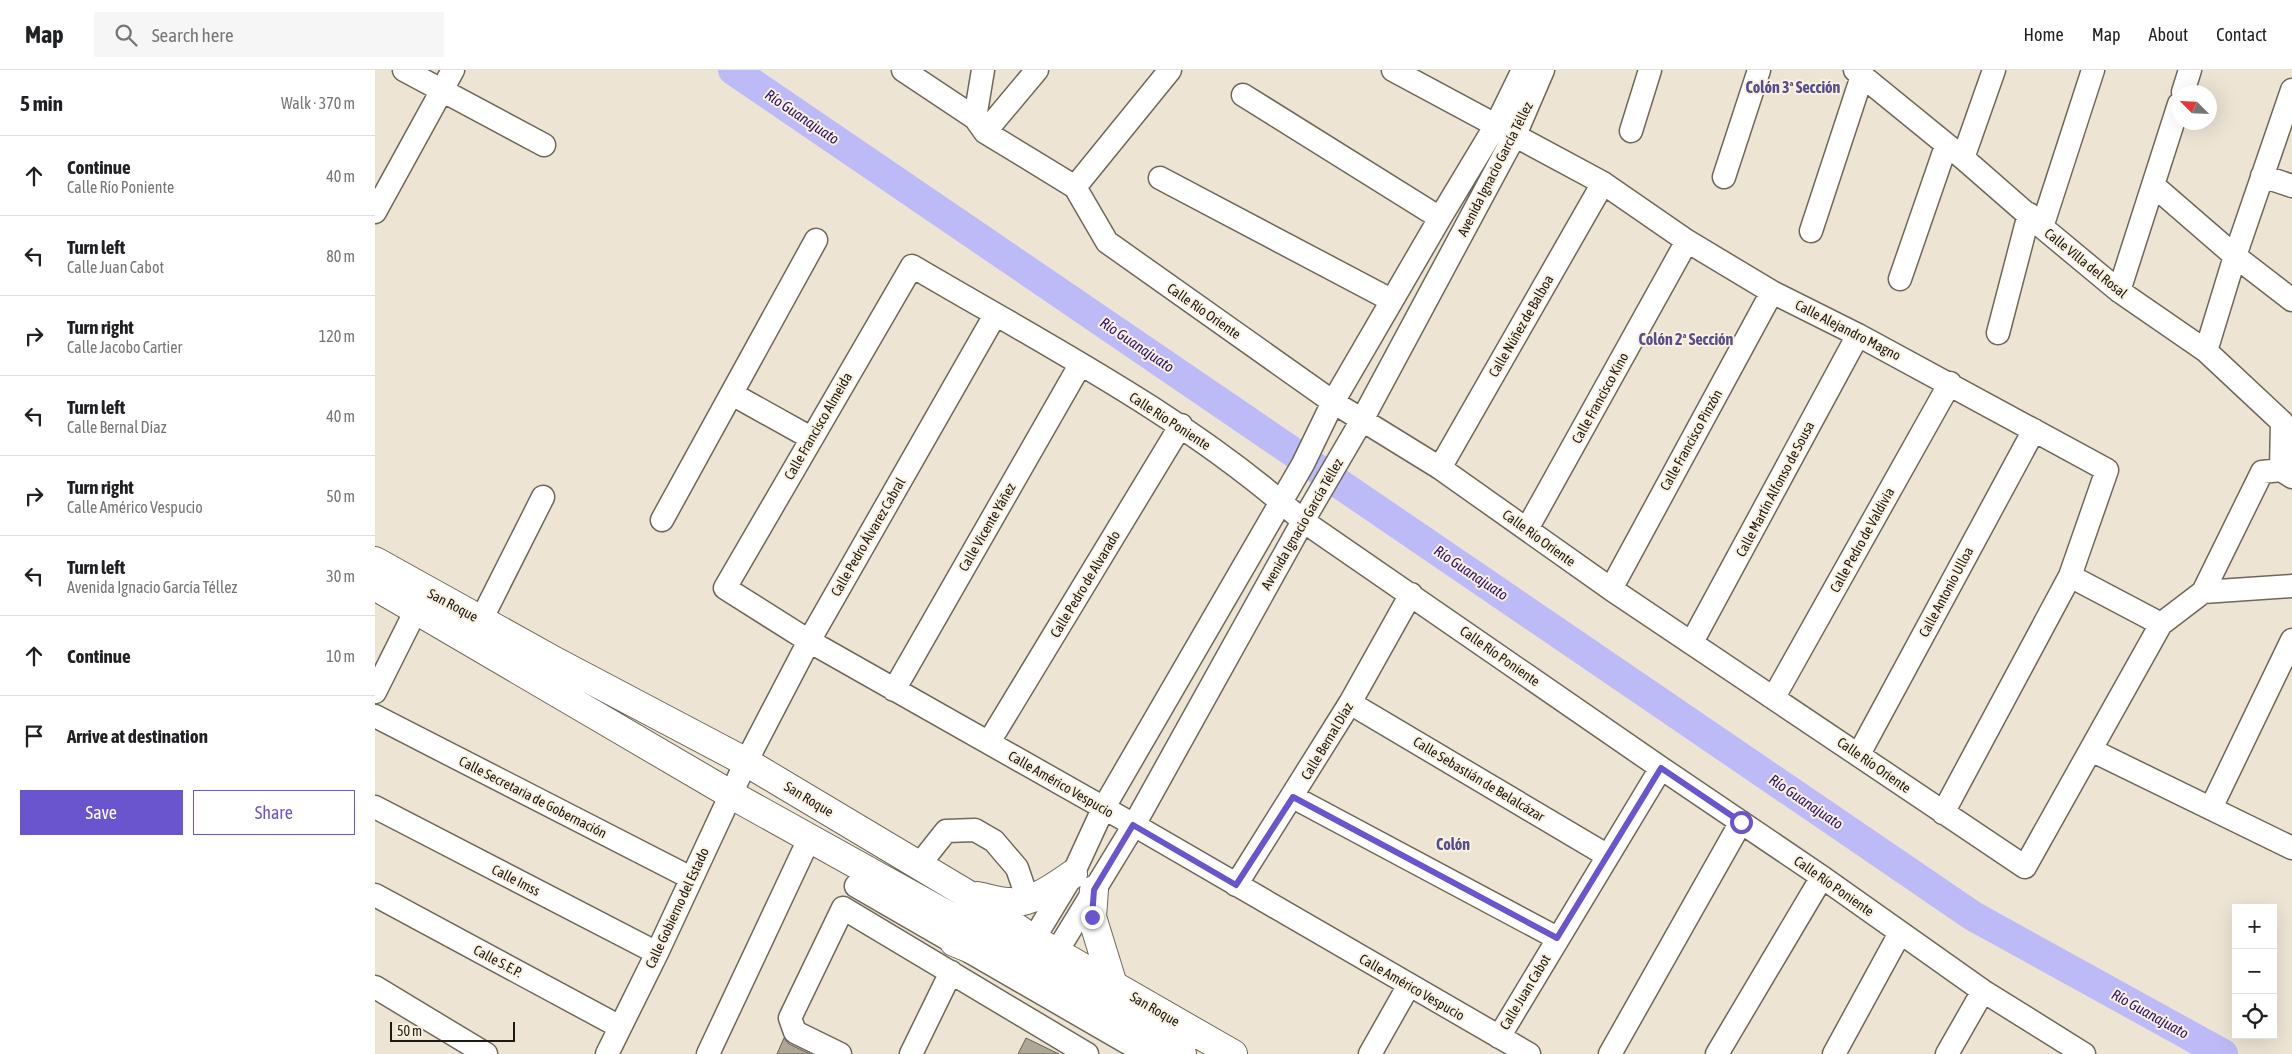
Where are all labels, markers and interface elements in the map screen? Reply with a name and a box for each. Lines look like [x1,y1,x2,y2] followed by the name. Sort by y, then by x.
[94,12,444,57] search box
[25,21,64,48] text: Map
[112,21,140,49] icon: search
[152,24,234,46] text: Search here
[2024,24,2064,45] text: Home
[2092,24,2121,45] text: Map
[2149,24,2188,45] text: About
[2216,24,2267,45] text: Contact
[1746,78,1841,96] district label: Colón 3ª Sección
[2172,85,2217,130] north arrow
[762,86,842,148] water label: Río Guanajuato
[20,91,63,115] text: 5 min
[281,94,355,112] text: Walk · 370 m
[1454,99,1536,239] street label: Avenida Ignacio García Téllez
[67,156,131,178] text: Continue
[20,162,48,190] icon: ahead
[326,167,355,185] text: 40 m
[67,178,174,196] text: Calle Río Poniente
[2041,225,2131,301] street label: Calle Villa del Rosal
[67,236,125,258] text: Turn left
[20,242,48,270] icon: left
[326,247,355,265] text: 80 m
[67,258,164,276] text: Calle Juan Cabot
[1485,272,1557,380] street label: Calle Núñez de Balboa
[1164,280,1244,342] street label: Calle Río Oriente
[1793,296,1903,364] street label: Calle Alejandro Magno
[1097,314,1177,376] water label: Río Guanajuato
[67,316,134,338] text: Turn right
[20,322,48,350] icon: right
[319,327,355,345] text: 120 m
[1639,330,1734,348] district label: Colón 2ª Sección
[67,338,182,356] text: Calle Jacobo Cartier
[1568,350,1632,446] street label: Calle Francisco Kino
[781,369,855,483] street label: Calle Francisco Almeida
[1657,387,1725,493] street label: Calle Francisco Pinzón
[1126,389,1214,453] street label: Calle Río Poniente
[67,396,125,418] text: Turn left
[20,402,48,430] icon: left
[326,407,355,425] text: 40 m
[67,418,166,436] text: Calle Bernal Díaz
[1732,419,1818,559] street label: Calle Martín Alfonso de Sousa
[1258,456,1346,592] street label: Avenida Ignacio García Téllez
[828,475,909,599] street label: Calle Pedro Álvarez Cabral
[67,476,134,498] text: Turn right
[955,480,1019,574] street label: Calle Vicente Yáñez
[20,482,48,510] icon: right
[1827,485,1897,595] street label: Calle Pedro de Valdivia
[326,487,355,505] text: 50 m
[67,498,203,516] text: Calle Américo Vespucio
[1500,506,1578,570] street label: Calle Río Oriente
[1047,528,1123,640] street label: Calle Pedro de Alvarado
[1431,542,1511,604] water label: Río Guanajuato
[1916,544,1976,640] street label: Calle Antonio Ulloa
[67,556,125,578] text: Turn left
[20,562,48,590] icon: left
[326,567,355,585] text: 30 m
[67,578,237,596] text: Avenida Ignacio García Téllez
[425,585,481,625] street label: San Roque
[1457,623,1543,689] street label: Calle Río Poniente
[20,642,48,670] icon: ahead
[67,645,131,667] text: Continue
[326,647,355,665] text: 10 m
[1298,700,1356,782] street label: Calle Bernal Díaz
[20,722,48,750] icon: arrive
[67,725,208,747] text: Arrive at destination
[1410,733,1548,825] street label: Calle Sebastián de Belalcázar
[1834,734,1914,796] street label: Calle Río Oriente
[1006,747,1116,821] street label: Calle Américo Vespucio
[456,753,610,841] street label: Calle Secretaria de Gobernación
[1766,771,1846,833] water label: Río Guanajuato
[782,778,836,820] street label: San Roque
[20,790,183,835] button: Save
[193,790,355,835] button: Share
[1730,811,1753,834] route start
[1436,835,1470,853] district label: Colón
[642,845,712,971] street label: Calle Gobierno del Estado
[1791,853,1877,919] street label: Calle Río Poniente
[489,861,543,899] street label: Calle Imss
[2232,904,2277,1039] map controls
[2232,904,2277,949] button: +
[1081,906,1104,929] route end
[471,941,525,981] street label: Calle S.E.P.
[2232,949,2277,994] button: −
[1357,950,1467,1024] street label: Calle Américo Vespucio
[1496,951,1554,1033] street label: Calle Juan Cabot
[2109,985,2192,1042] water label: Río Guanajuato
[1127,988,1183,1030] street label: San Roque
[2232,994,2277,1039] button: locate
[390,1019,515,1042] scale bar
[397,1023,422,1039] text: 50 m

